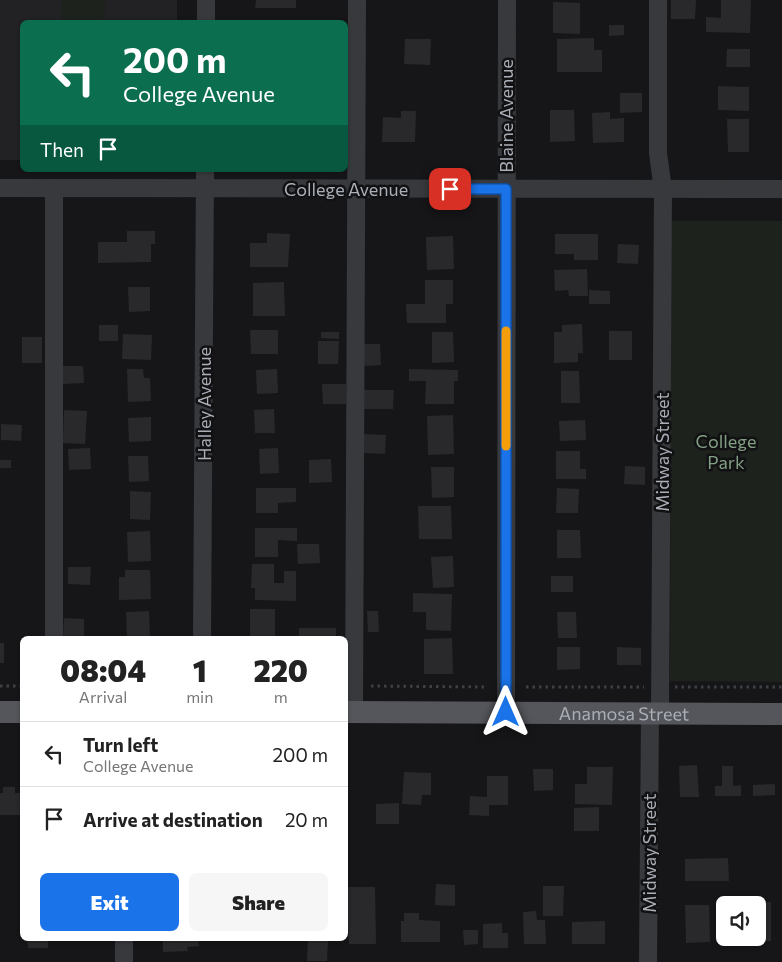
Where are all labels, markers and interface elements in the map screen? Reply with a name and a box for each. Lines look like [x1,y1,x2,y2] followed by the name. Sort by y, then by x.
[123,37,226,80] text: 200 m
[40,40,105,105] icon: left
[495,59,517,173] street label: Blaine Avenue
[123,80,275,107] text: College Avenue
[94,135,122,163] icon: arrive
[40,138,84,161] text: Then
[429,168,471,210] pin
[436,175,464,203] icon: arrive
[284,178,408,200] street label: College Avenue
[193,347,215,461] street label: Halley Avenue
[651,392,673,512] street label: Midway Street
[696,430,756,473] park label: College Park
[60,651,146,688] text: 08:04
[193,651,207,688] text: 1
[253,651,308,688] text: 220
[479,685,531,737] position arrow
[79,687,127,706] text: Arrival
[186,687,213,706] text: min
[274,687,288,706] text: m
[559,702,689,725] street label: Anamosa Street
[83,733,158,756] text: Turn left
[40,740,68,768] icon: left
[273,743,328,766] text: 200 m
[83,756,193,775] text: College Avenue
[638,793,660,913] street label: Midway Street
[40,805,68,833] icon: arrive
[83,808,263,831] text: Arrive at destination
[285,808,328,831] text: 20 m
[40,873,179,931] button: Exit
[189,873,328,931] button: Share
[716,896,766,946] map controls
[716,896,766,946] button: sound

